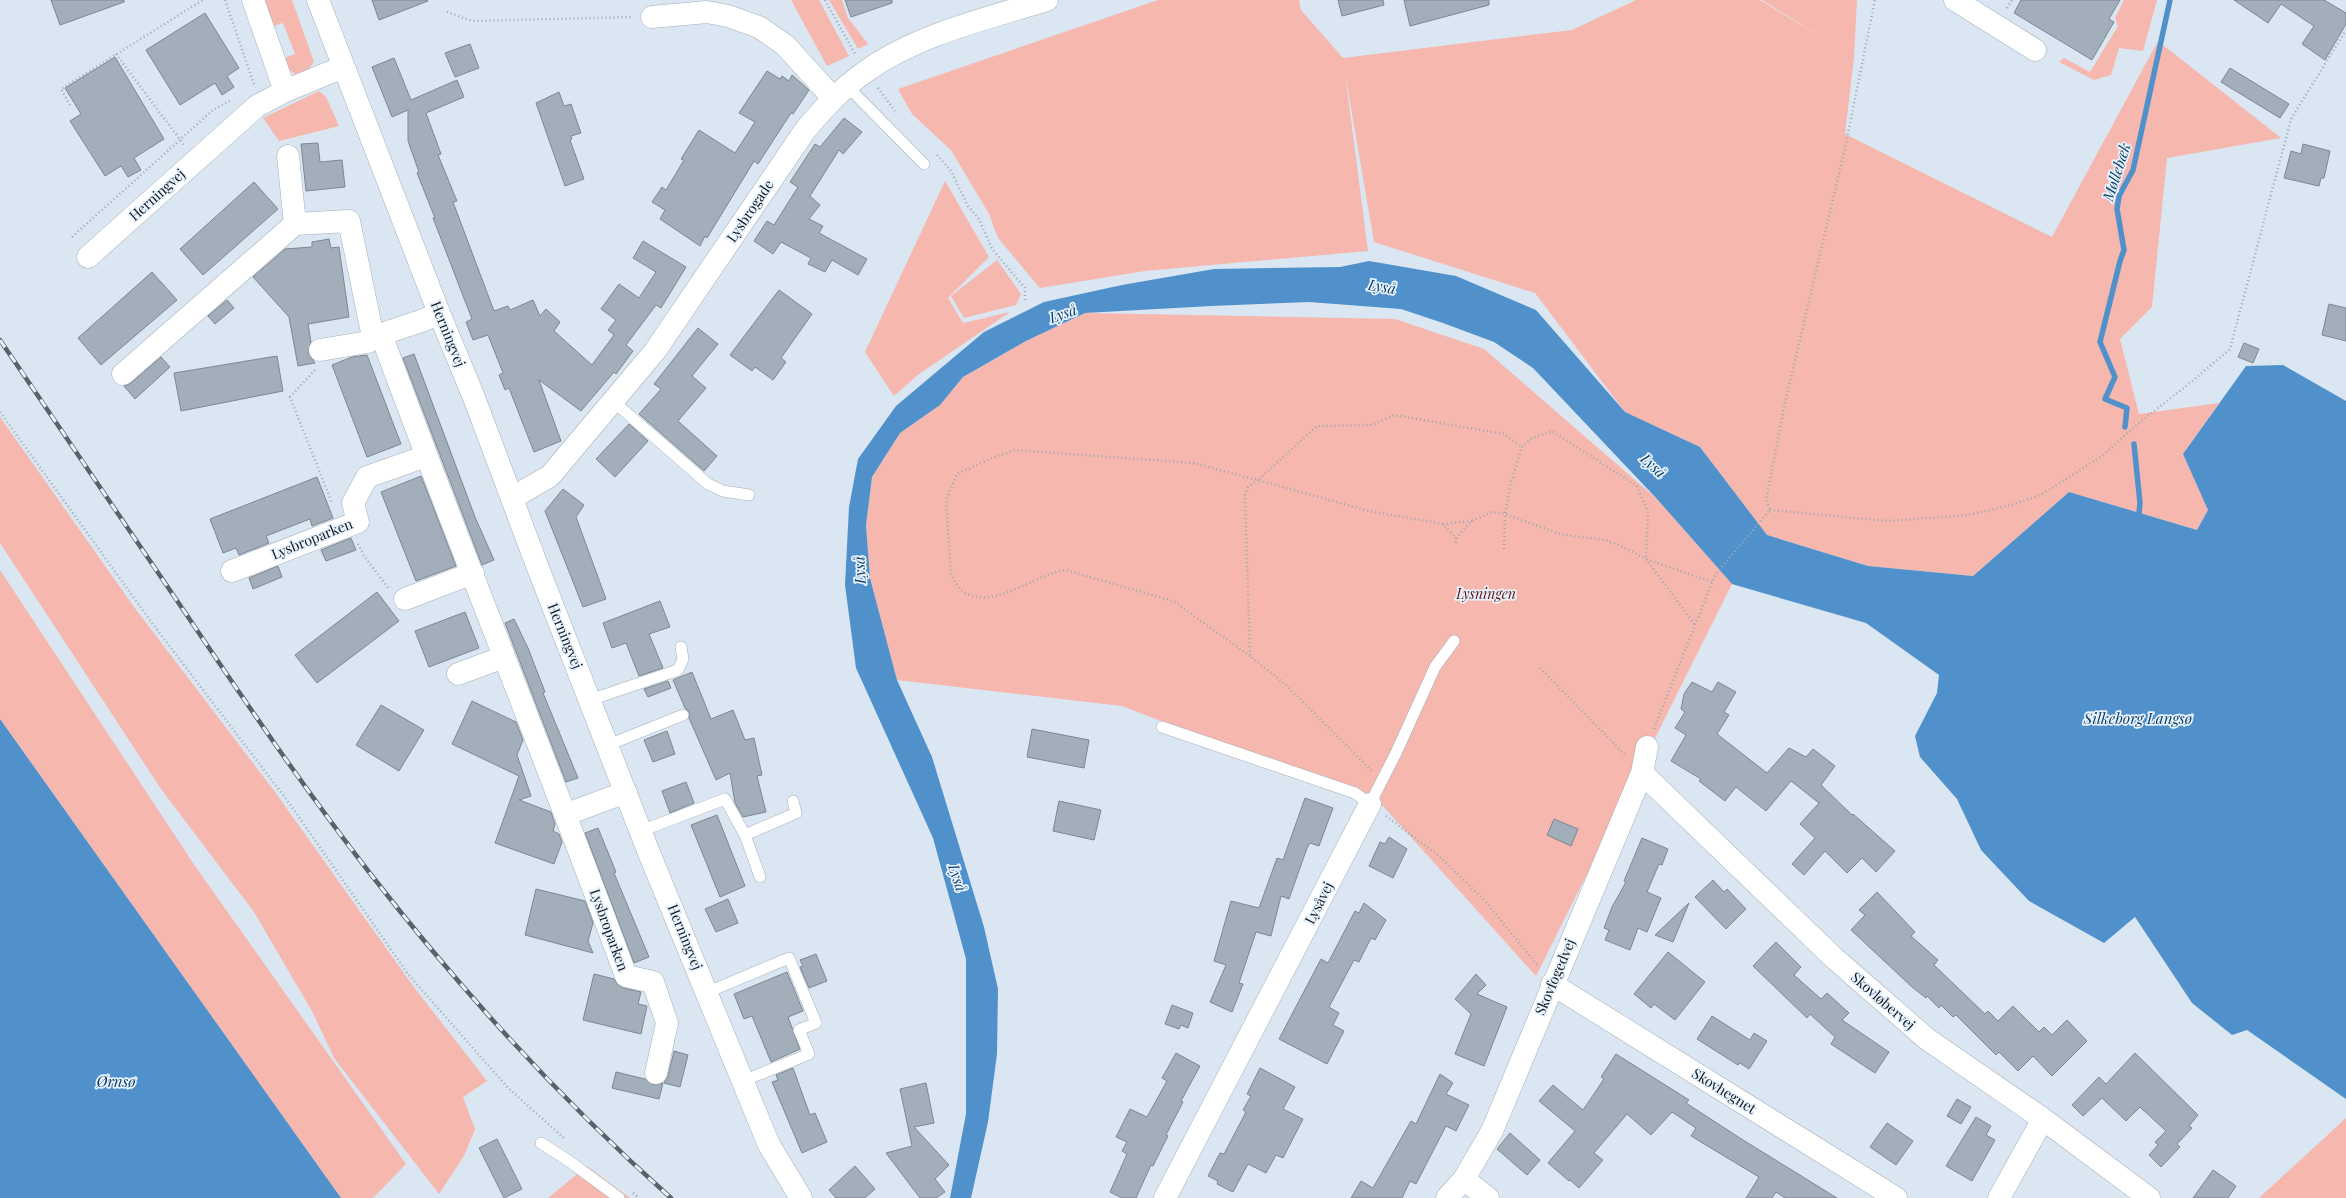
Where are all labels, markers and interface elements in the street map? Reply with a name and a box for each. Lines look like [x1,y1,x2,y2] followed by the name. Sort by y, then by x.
[2097,140,2135,204] water label: Møllebæk
[125,164,189,225] street label: Herningvej
[722,176,777,246] street label: Lysbrogade
[1366,274,1398,298] water label: Lyså
[427,298,470,369] street label: Herningvej
[1045,299,1079,327] water label: Lyså
[1636,448,1671,482] water label: Lyså
[268,513,356,563] street label: Lysbroparken
[848,555,870,586] water label: Lyså
[1455,584,1516,603] park label: Lysningen
[544,600,587,671] street label: Herningvej
[2083,708,2193,728] water label: Silkeborg Langsø
[944,860,972,894] water label: Lyså
[1300,878,1337,927] street label: Lysåvej
[586,886,633,974] street label: Lysbroparken
[664,901,707,972] street label: Herningvej
[1530,936,1579,1018] street label: Skovfogedvej
[1847,967,1919,1034] street label: Skovløbervej
[1689,1063,1761,1118] street label: Skovhegnet
[95,1071,136,1091] water label: Ørnsø

